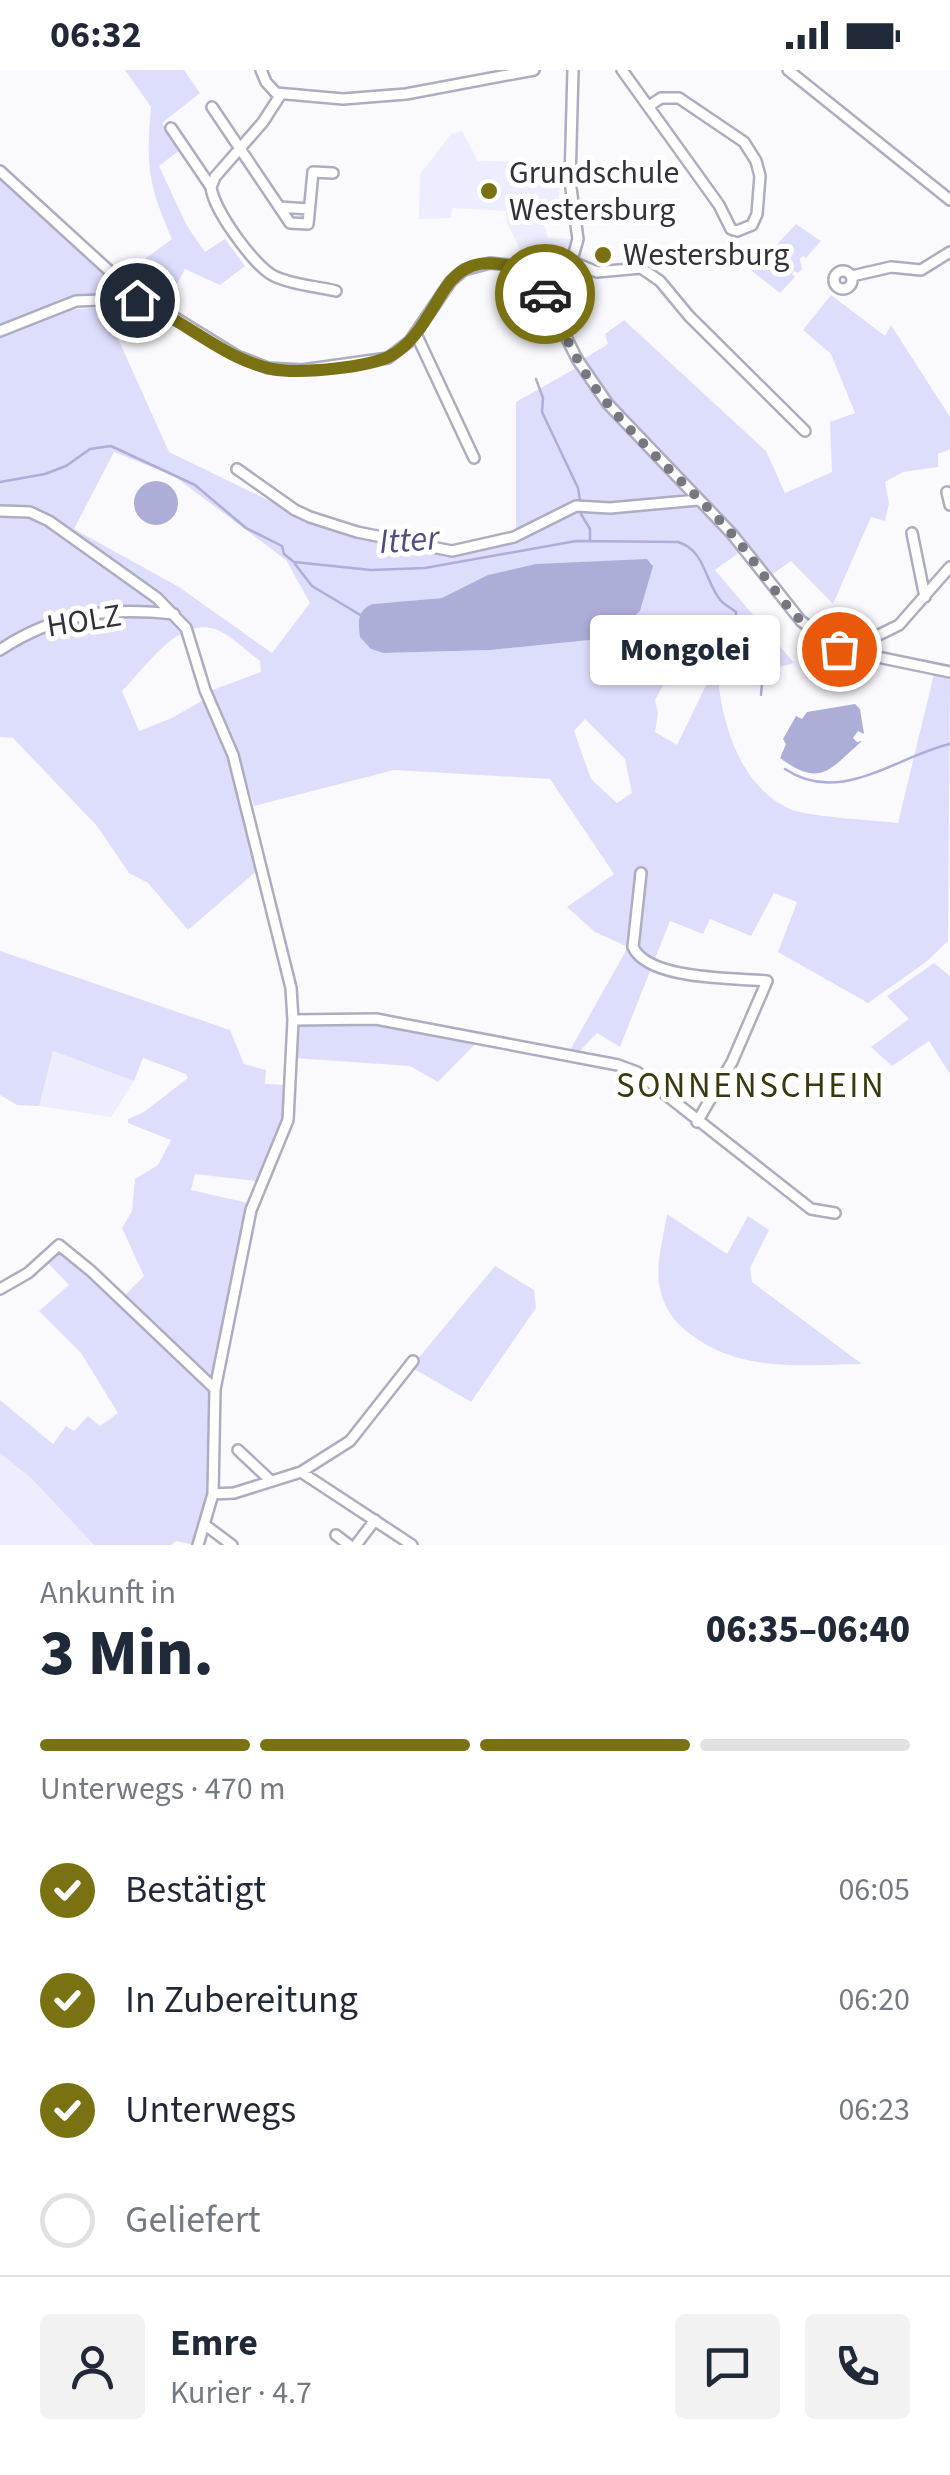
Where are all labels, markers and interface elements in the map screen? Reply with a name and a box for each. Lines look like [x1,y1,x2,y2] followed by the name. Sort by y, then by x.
[50,8,142,62] text: 06:32
[509,150,679,233] place label: Grundschule Westersburg
[478,180,500,202] marker: Grundschule Westersburg
[623,232,789,278] place label: Westersburg
[495,244,595,344] courier
[592,244,614,266] marker: Westersburg
[95,258,180,343] pin
[518,267,573,322] icon: car
[110,273,165,328] icon: home
[377,513,443,567] water label: Itter
[43,592,125,650] street label: HOLZ
[797,607,882,692] pin
[589,614,779,684] callout: Mongolei
[812,622,867,677] icon: bag
[620,627,750,673] text: Mongolei
[616,1061,886,1111] district label: SONNENSCHEIN
[40,1570,176,1616] text: Ankunft in
[706,1603,910,1657] text: 06:35–06:40
[40,1607,214,1700] text: 3 Min.
[40,1766,286,1812] text: Unterwegs · 470 m
[40,1863,95,1918] icon: check
[125,1863,266,1917] text: Bestätigt
[838,1867,910,1913] text: 06:05
[40,1973,95,2028] icon: check
[125,1973,358,2027] text: In Zubereitung
[838,1977,910,2023] text: 06:20
[40,2083,95,2138] icon: check
[125,2083,296,2137] text: Unterwegs
[838,2087,910,2133] text: 06:23
[125,2193,261,2247] text: Geliefert
[40,2314,145,2419] button: person
[675,2314,780,2419] button: chat
[805,2314,910,2419] button: phone
[170,2316,258,2370] text: Emre
[170,2370,312,2416] text: Kurier · 4.7

